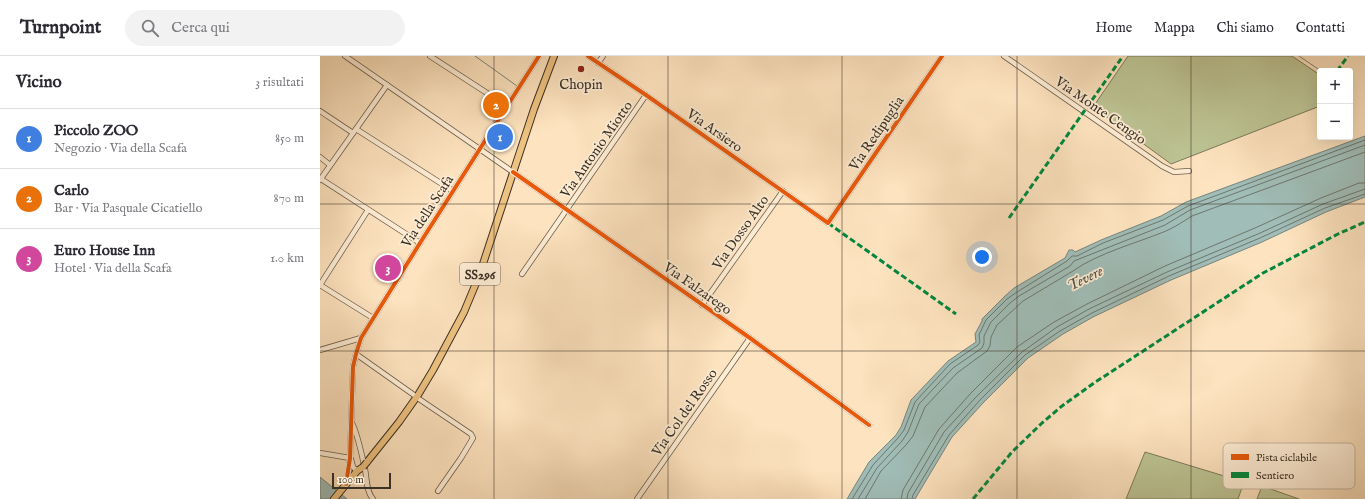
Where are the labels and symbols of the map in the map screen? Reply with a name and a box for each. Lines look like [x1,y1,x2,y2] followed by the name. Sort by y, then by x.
[576,64,586,74] marker: Chopin
[1051,72,1150,149] street label: Via Monte Cengio
[559,76,603,94] place label: Chopin
[483,90,509,120] pin: 2
[845,92,909,175] street label: Via Redipuglia
[556,97,637,202] street label: Via Antonio Miotto
[682,104,746,157] street label: Via Arsiero
[487,122,513,152] pin: 1
[397,171,459,252] street label: Via della Scafa
[708,191,773,274] street label: Via Dosso Alto
[972,247,992,267] your location
[375,253,401,283] pin: 3
[659,258,736,319] street label: Via Falzarego
[1064,261,1106,295] water label: Tevere
[460,263,500,285] road number: SS296
[647,365,722,461] street label: Via Col del Rosso
[1223,443,1355,489] legend
[1256,451,1317,465] text: Pista ciclabile
[1256,469,1294,483] text: Sentiero
[332,471,391,490] scale bar

